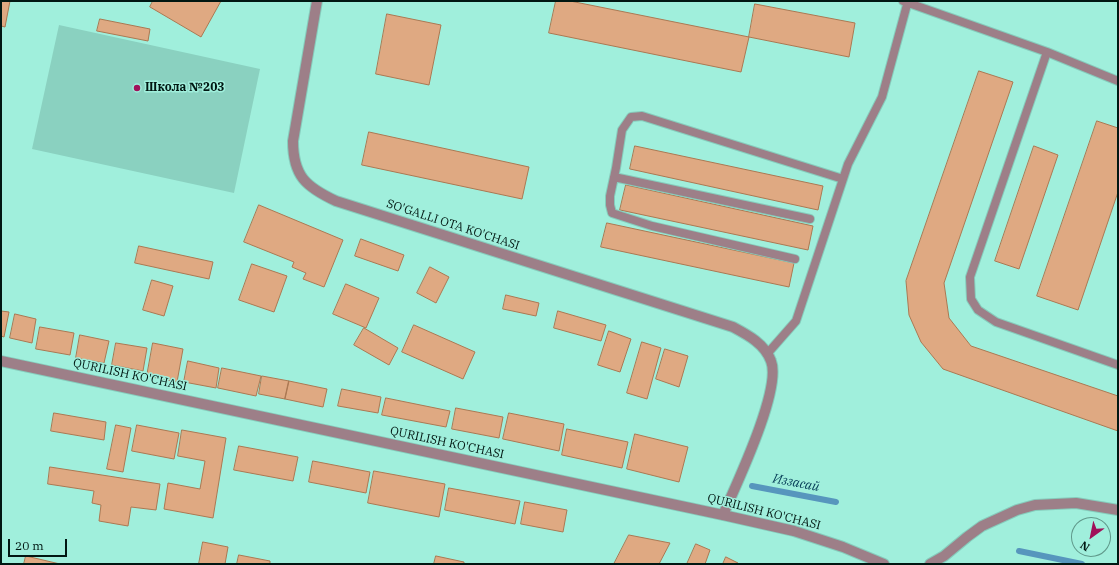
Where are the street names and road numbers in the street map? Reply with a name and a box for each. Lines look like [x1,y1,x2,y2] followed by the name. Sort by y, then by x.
[385,197,521,253] street label: SO'GALLI OTA KO'CHASI
[72,356,188,394] street label: QURILISH KO'CHASI
[389,424,505,462] street label: QURILISH KO'CHASI
[706,491,822,533] street label: QURILISH KO'CHASI

